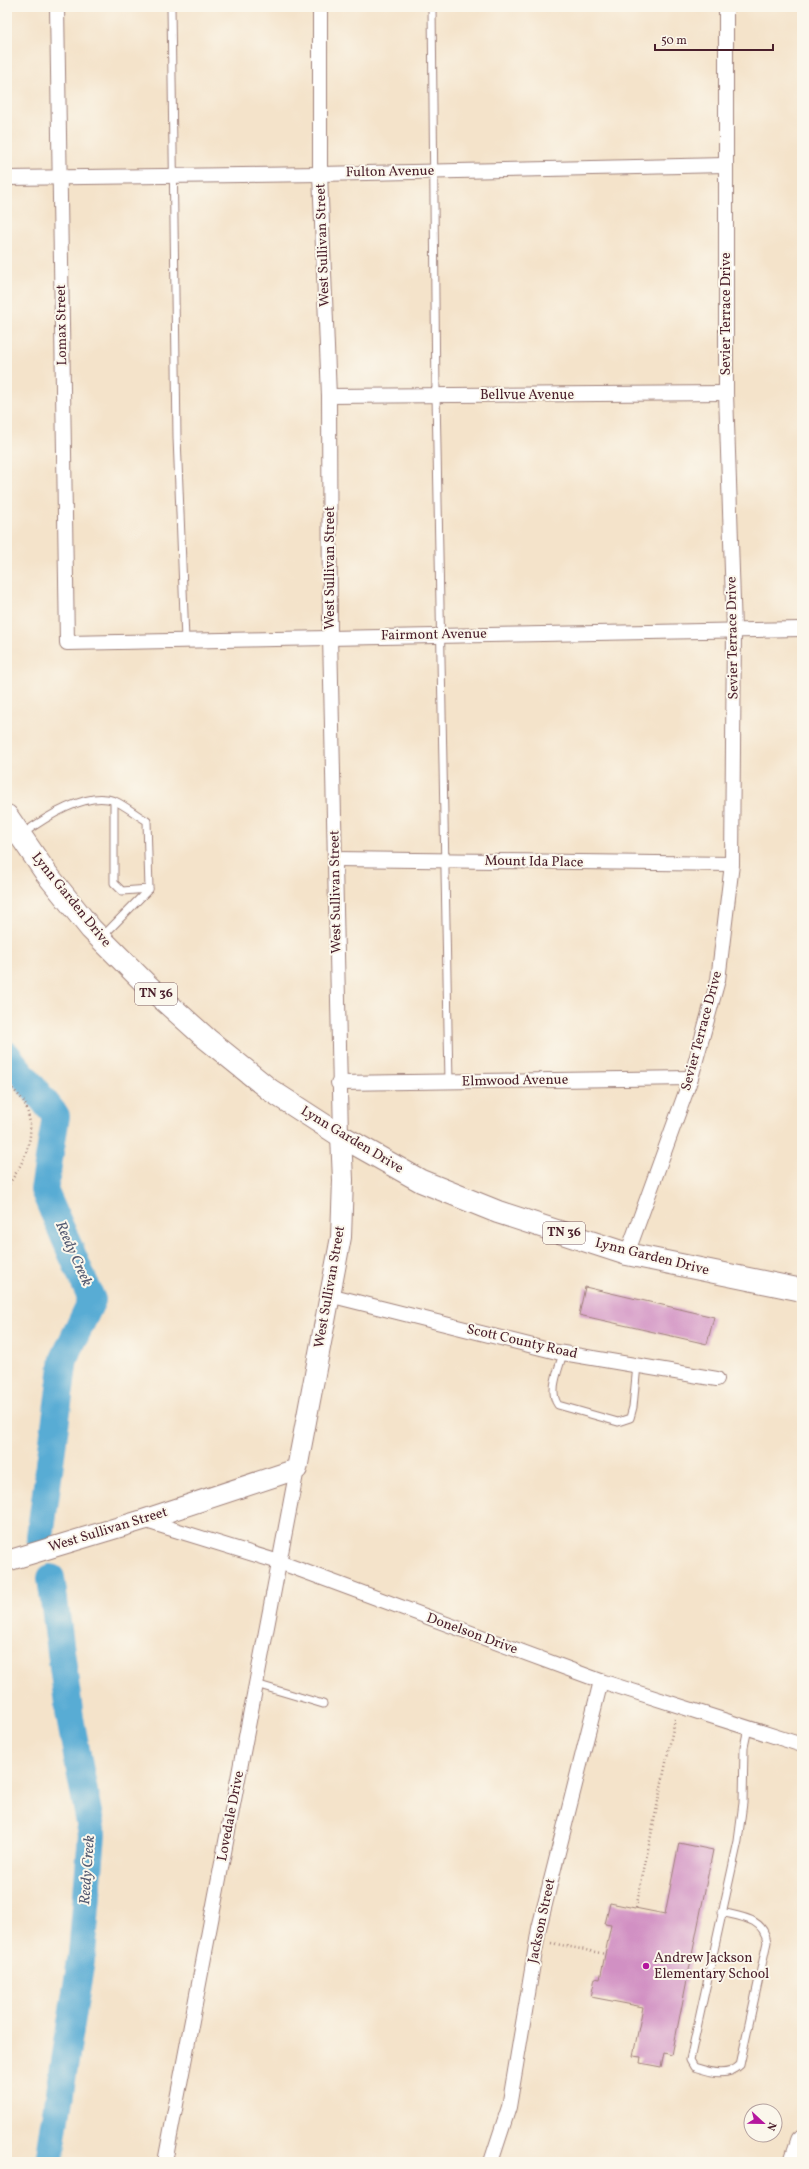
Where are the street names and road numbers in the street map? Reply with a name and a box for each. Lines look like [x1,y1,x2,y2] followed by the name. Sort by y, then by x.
[345,162,435,182] street label: Fulton Avenue
[311,183,335,307] street label: West Sullivan Street
[717,252,736,376] street label: Sevier Terrace Drive
[52,284,72,366] street label: Lomax Street
[480,386,574,405] street label: Bellvue Avenue
[321,506,340,630] street label: West Sullivan Street
[722,576,744,700] street label: Sevier Terrace Drive
[381,625,487,645] street label: Fairmont Avenue
[325,830,347,954] street label: West Sullivan Street
[27,849,115,952] street label: Lynn Garden Drive
[484,852,584,872] street label: Mount Ida Place
[677,969,727,1093] street label: Sevier Terrace Drive
[135,983,177,1005] road number: TN 36
[462,1071,569,1091] street label: Elmwood Avenue
[297,1102,407,1178] street label: Lynn Garden Drive
[543,1222,585,1244] road number: TN 36
[310,1224,350,1350] street label: West Sullivan Street
[593,1234,711,1280] street label: Lynn Garden Drive
[465,1320,579,1364] street label: Scott County Road
[46,1503,170,1557] street label: West Sullivan Street
[424,1609,521,1659] street label: Donelson Drive
[213,1769,249,1863] street label: Lovedale Drive
[524,1877,560,1965] street label: Jackson Street

